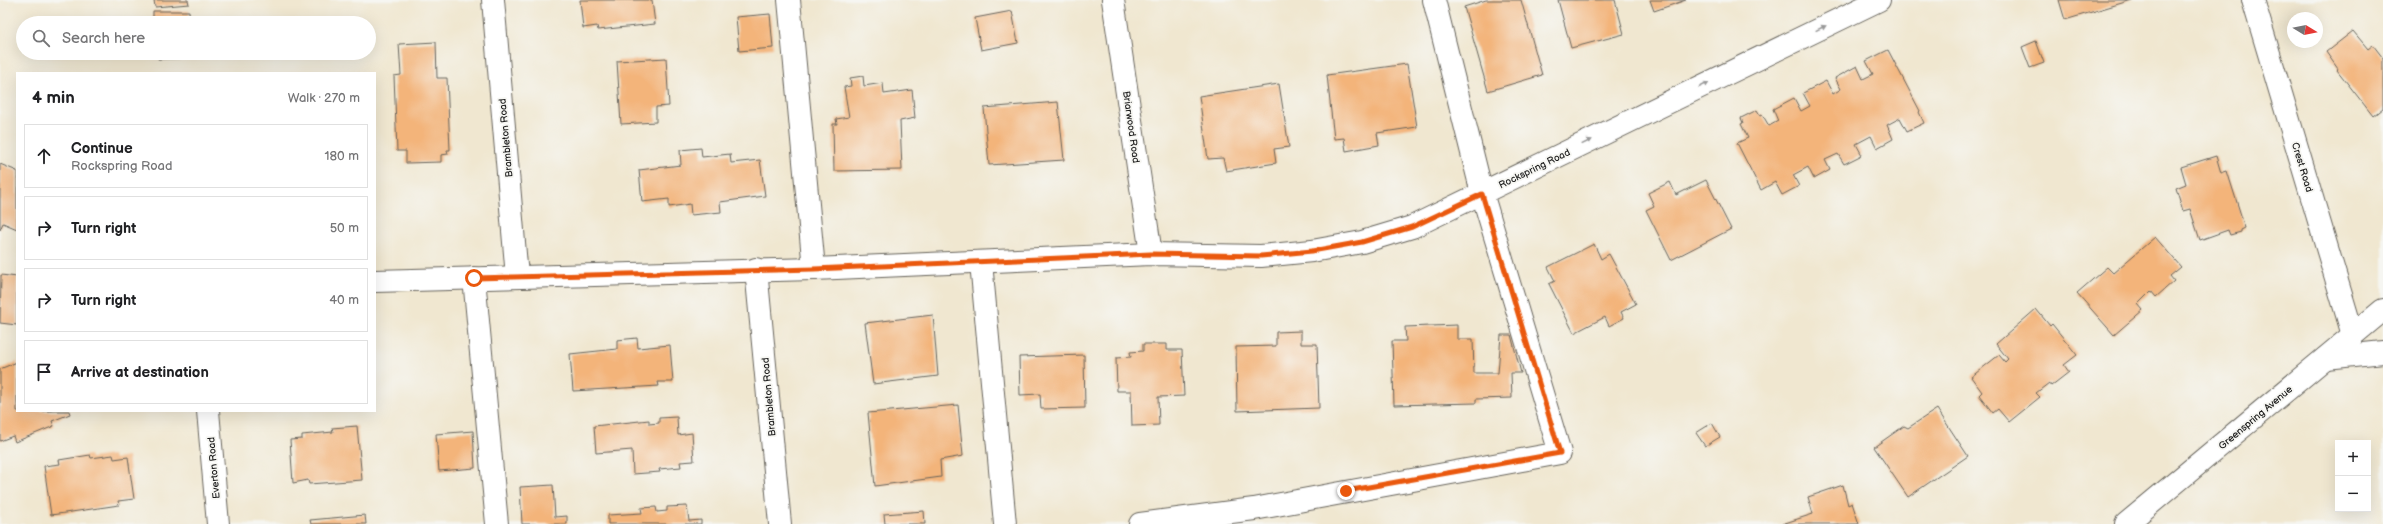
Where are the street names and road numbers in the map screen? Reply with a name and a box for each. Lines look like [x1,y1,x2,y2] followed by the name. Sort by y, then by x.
[1120,90,1142,164] street label: Briarwood Road
[497,98,515,178] street label: Brambleton Road
[2289,141,2315,194] street label: Crest Road
[1497,146,1572,191] street label: Rockspring Road
[760,357,778,437] street label: Brambleton Road
[2216,383,2295,452] street label: Greenspring Avenue
[205,436,223,499] street label: Everton Road

